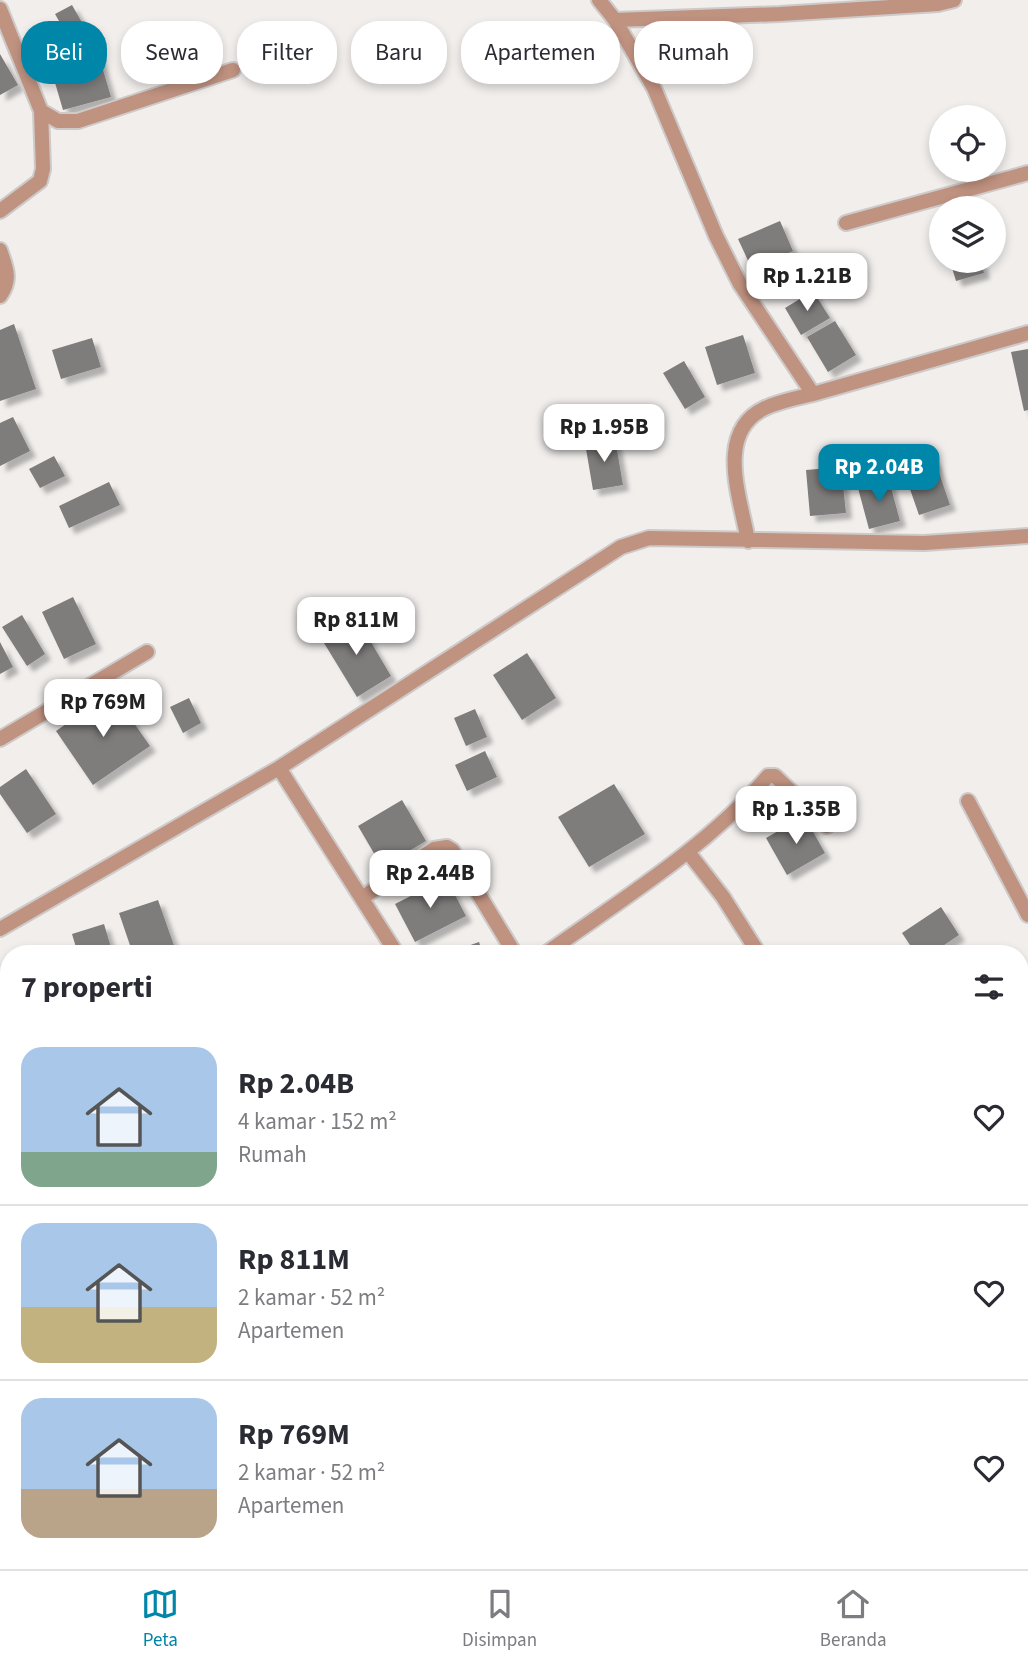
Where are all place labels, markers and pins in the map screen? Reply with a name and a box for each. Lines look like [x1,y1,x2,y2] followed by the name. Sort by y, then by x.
[735,254,879,313] pin: Rp 1.21B
[532,405,676,464] pin: Rp 1.95B
[807,444,951,504] pin: Rp 2.04B
[291,598,421,657] pin: Rp 811M
[38,680,168,739] pin: Rp 769M
[724,786,868,846] pin: Rp 1.35B
[358,850,502,910] pin: Rp 2.44B

